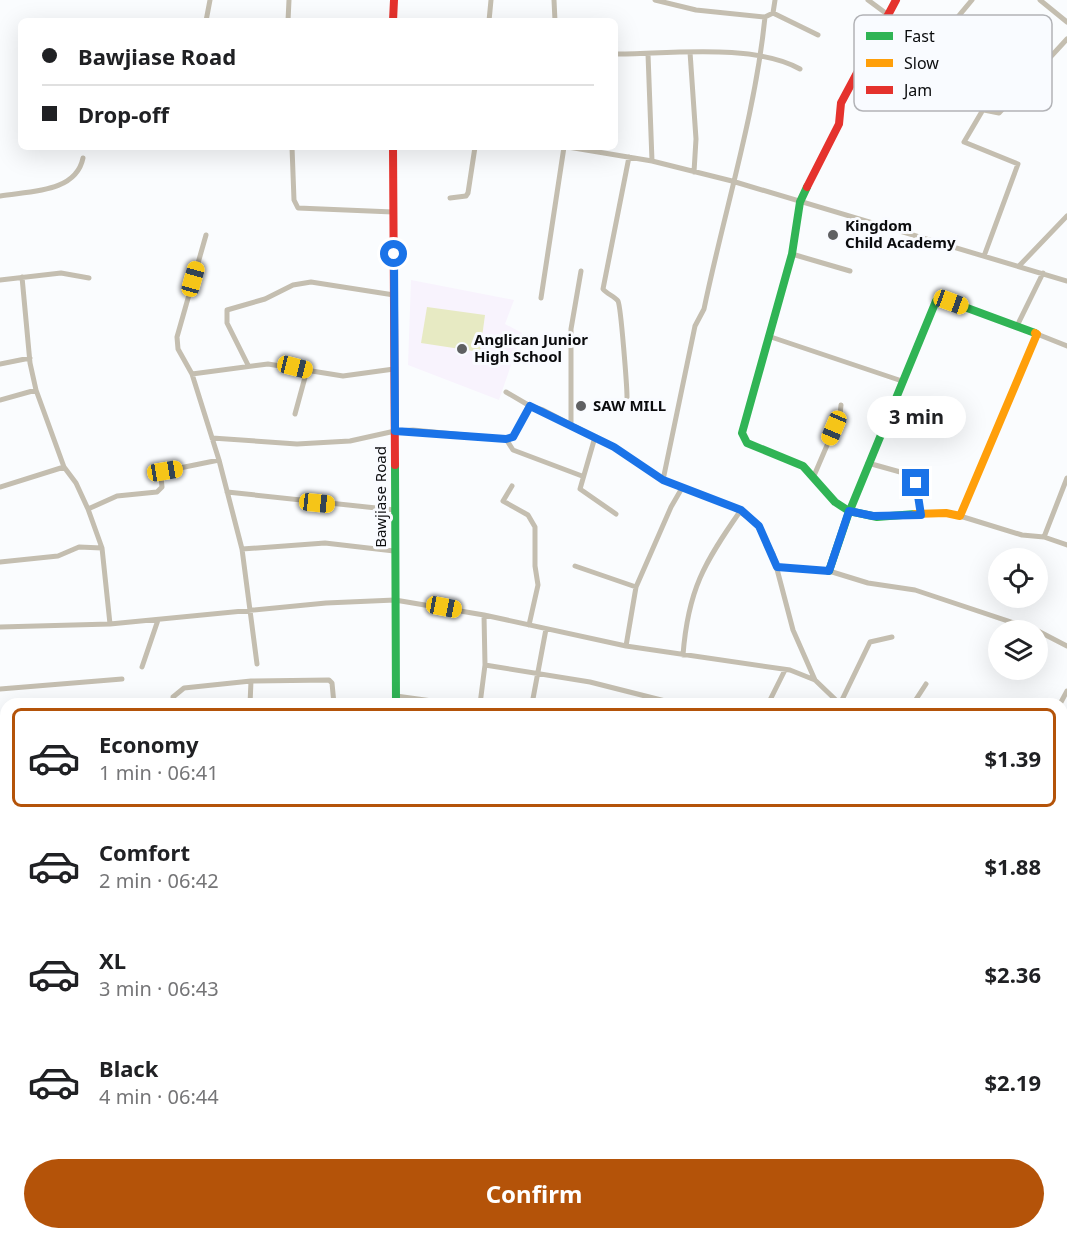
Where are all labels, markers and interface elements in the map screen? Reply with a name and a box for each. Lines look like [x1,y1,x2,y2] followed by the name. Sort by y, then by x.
[854,15,1052,111] legend
[904,25,935,47] text: Fast
[78,41,236,71] text: Bawjiase Road
[904,52,939,74] text: Slow
[902,79,932,101] text: Jam
[78,99,169,129] text: Drop-off
[845,215,956,252] place label: Kingdom Child Academy
[826,228,840,242] marker: Kingdom Child Academy
[380,240,407,267] route start
[179,259,207,299] car
[931,287,971,317] car
[474,329,588,366] place label: Anglican Junior High School
[455,342,469,356] marker: Anglican Junior High School
[275,354,315,380] car
[593,395,666,415] place label: SAW MILL
[866,396,966,438] callout: 3 min
[574,399,588,413] marker: SAW MILL
[889,403,944,430] text: 3 min
[819,408,849,448] car
[370,446,390,548] street label: Bawjiase Road
[146,459,184,483] car
[902,469,929,496] route end
[298,492,336,514] car
[988,548,1048,680] map controls
[988,548,1048,608] button: locate
[425,595,463,619] car
[988,620,1048,680] button: layers
[99,729,198,759] text: Economy
[27,731,81,785] icon: car
[984,743,1041,773] text: $1.39
[99,759,219,786] text: 1 min · 06:41
[99,837,190,867] text: Comfort
[27,839,81,893] icon: car
[984,851,1041,881] text: $1.88
[99,867,219,894] text: 2 min · 06:42
[99,945,126,975] text: XL
[27,947,81,1001] icon: car
[984,959,1041,989] text: $2.36
[99,975,219,1002] text: 3 min · 06:43
[99,1053,158,1083] text: Black
[27,1055,81,1109] icon: car
[984,1067,1041,1097] text: $2.19
[99,1083,219,1110] text: 4 min · 06:44
[24,1159,1044,1228] button: Confirm

